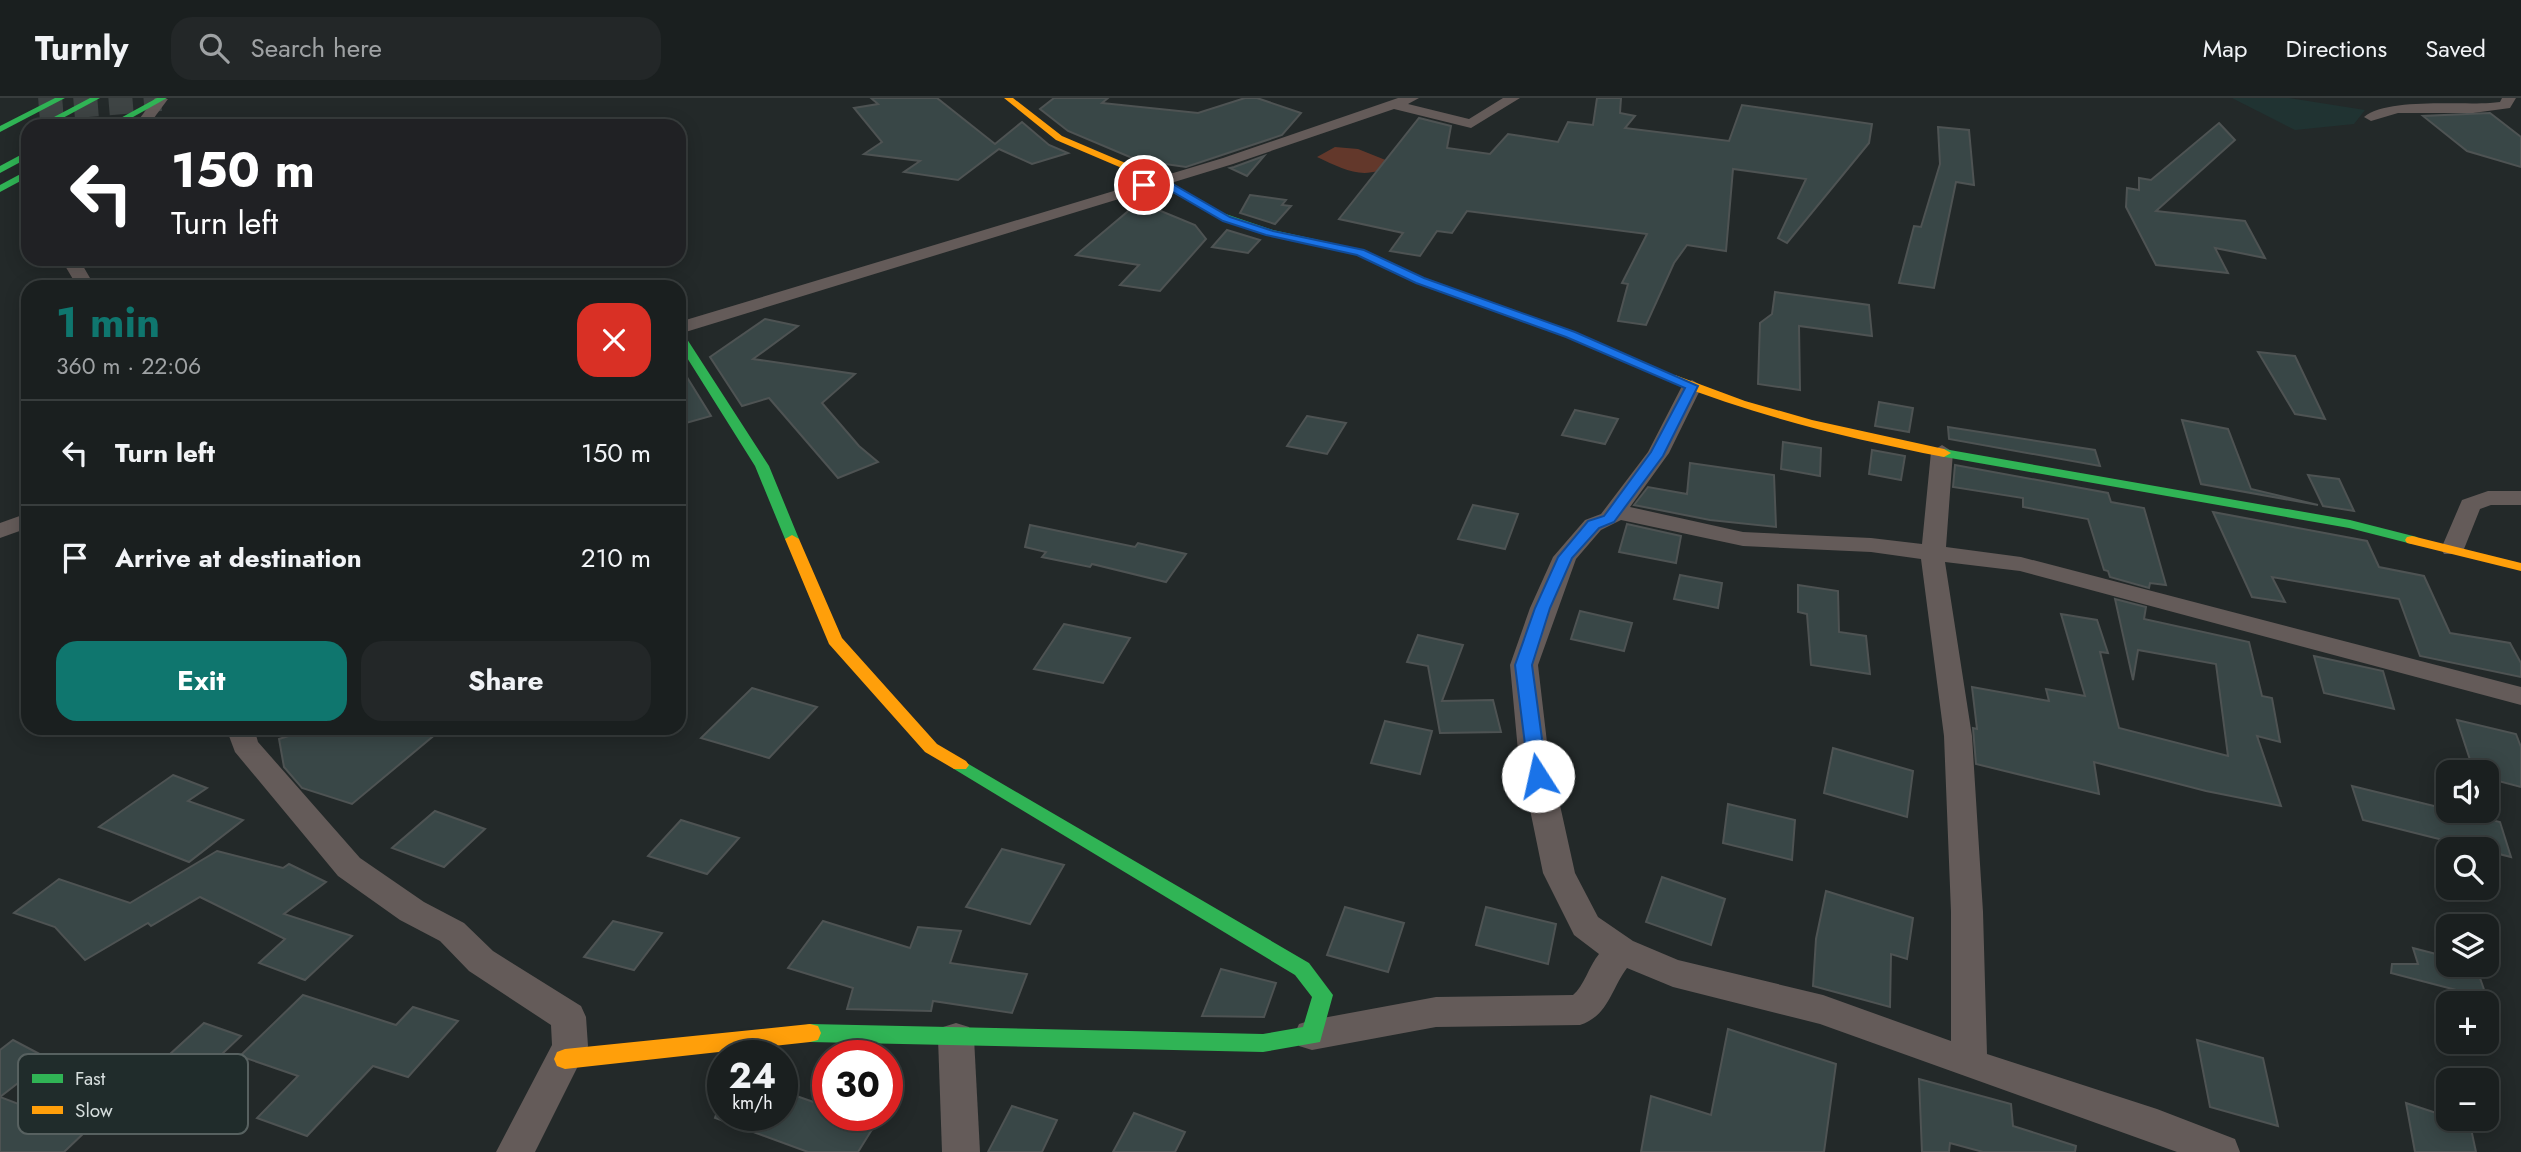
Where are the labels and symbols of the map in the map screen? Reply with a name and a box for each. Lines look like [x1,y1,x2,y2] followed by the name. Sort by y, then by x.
[1114,155,1174,215] pin
[1501,739,1575,813] position arrow
[812,1040,903,1131] speed limit sign: 30
[18,1054,248,1134] legend
[75,1065,106,1092] text: Fast
[75,1097,113,1124] text: Slow

